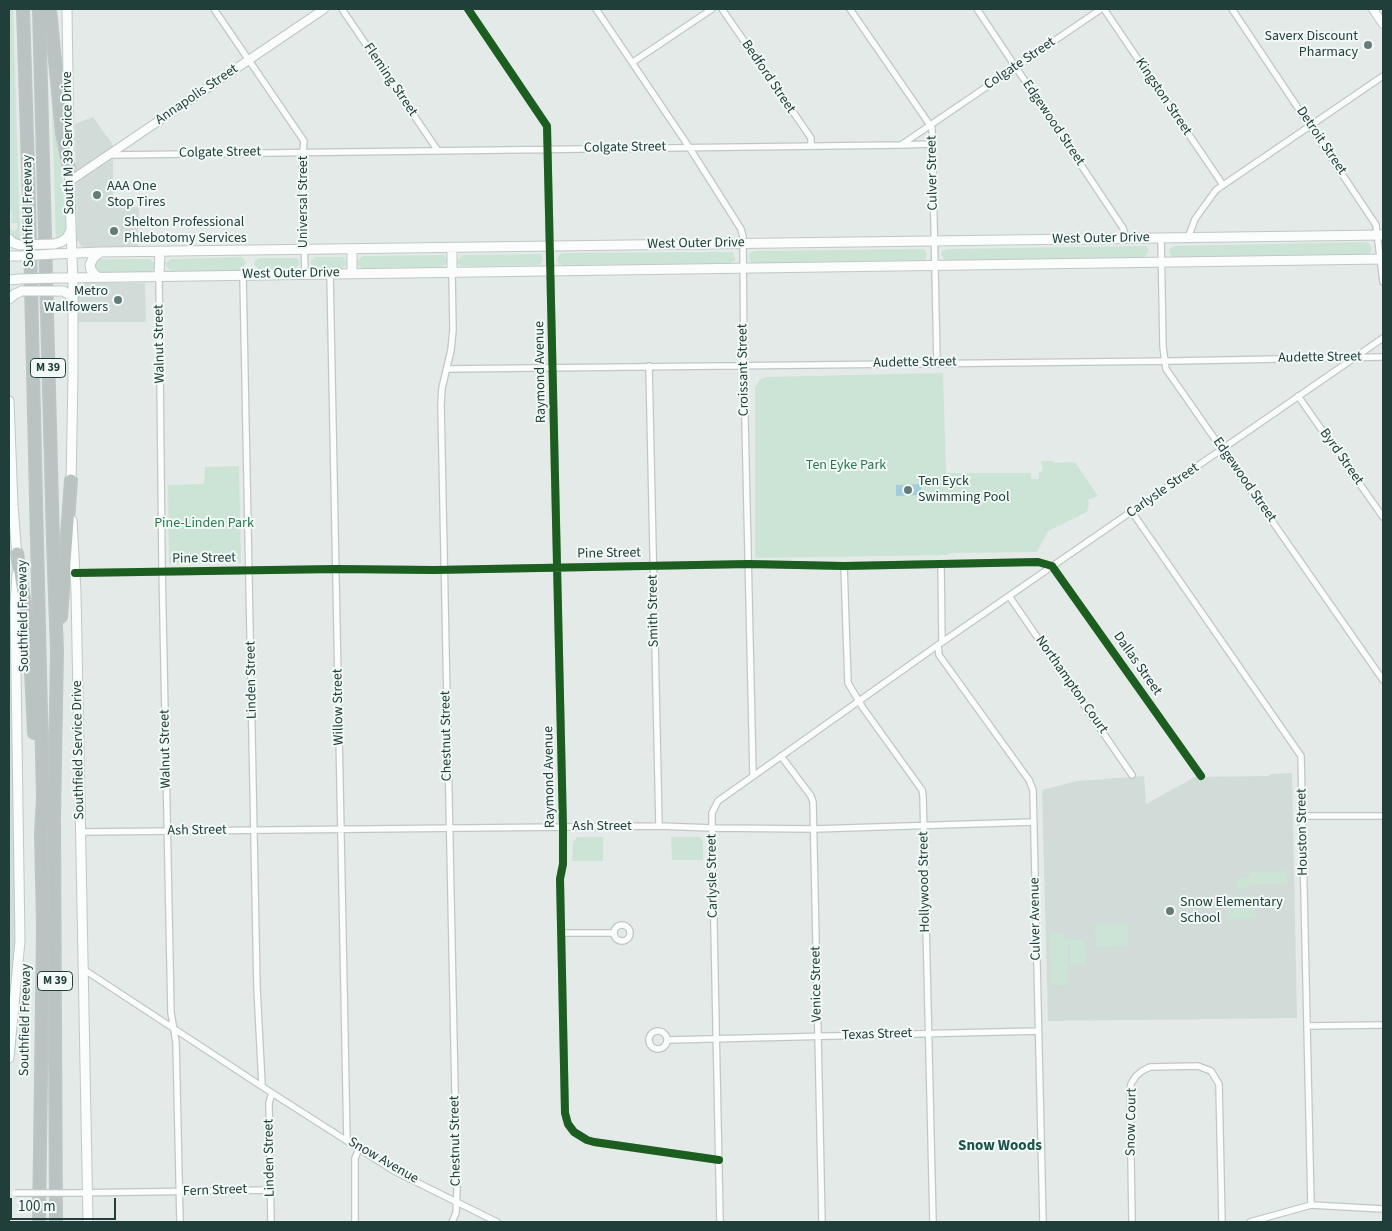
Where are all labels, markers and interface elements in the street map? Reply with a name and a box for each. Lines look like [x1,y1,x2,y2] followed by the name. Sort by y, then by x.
[1265,29,1358,62] place label: Saverx Discount Pharmacy
[981,34,1059,94] street label: Colgate Street
[737,37,799,117] street label: Bedford Street
[1362,39,1374,51] marker: Saverx Discount Pharmacy
[359,40,421,120] street label: Fleming Street
[1131,55,1195,139] street label: Kingston Street
[152,61,242,129] street label: Annapolis Street
[59,71,79,215] street label: South M 39 Service Drive
[1018,77,1088,169] street label: Edgewood Street
[1292,104,1350,178] street label: Detroit Street
[924,135,942,211] street label: Culver Street
[584,139,666,157] street label: Colgate Street
[179,144,261,162] street label: Colgate Street
[20,155,38,267] street label: Southfield Freeway
[296,156,312,248] street label: Universal Street
[107,179,165,212] place label: AAA One Stop Tires
[91,189,103,201] marker: AAA One Stop Tires
[124,215,247,248] place label: Shelton Professional Phlebotomy Services
[108,225,120,237] marker: Shelton Professional Phlebotomy Services
[1052,230,1150,248] street label: West Outer Drive
[647,235,745,253] street label: West Outer Drive
[242,265,340,283] street label: West Outer Drive
[44,284,108,316] place label: Metro Wallfowers
[112,294,124,306] marker: Metro Wallfowers
[151,304,169,384] street label: Walnut Street
[532,321,550,423] street label: Raymond Avenue
[735,323,753,417] street label: Croissant Street
[1278,349,1362,367] street label: Audette Street
[873,354,957,372] street label: Audette Street
[30,358,66,378] road number: M 39
[1315,426,1367,488] street label: Byrd Street
[1209,434,1279,526] street label: Edgewood Street
[806,458,886,474] park label: Ten Eyke Park
[1124,460,1202,522] street label: Carlysle Street
[918,474,1009,507] place label: Ten Eyck Swimming Pool
[902,484,914,496] marker: Ten Eyck Swimming Pool
[154,516,254,532] park label: Pine-Linden Park
[577,545,641,563] street label: Pine Street
[172,550,236,568] street label: Pine Street
[15,560,33,672] street label: Southfield Freeway
[645,574,663,648] street label: Smith Street
[1109,629,1165,699] street label: Dallas Street
[1031,633,1111,737] street label: Northampton Court
[243,641,261,719] street label: Linden Street
[330,668,348,746] street label: Willow Street
[69,680,89,820] street label: Southfield Service Drive
[438,690,456,782] street label: Chestnut Street
[157,709,175,789] street label: Walnut Street
[541,726,559,828] street label: Raymond Avenue
[1294,788,1312,876] street label: Houston Street
[572,819,632,835] street label: Ash Street
[167,822,227,840] street label: Ash Street
[916,831,934,933] street label: Hollywood Street
[704,834,722,918] street label: Carlysle Street
[1027,877,1045,961] street label: Culver Avenue
[1180,895,1283,928] place label: Snow Elementary School
[1164,905,1176,917] marker: Snow Elementary School
[808,946,826,1022] street label: Venice Street
[17,964,35,1076] street label: Southfield Freeway
[38,971,72,990] road number: M 39
[842,1025,912,1045] street label: Texas Street
[1123,1088,1141,1156] street label: Snow Court
[447,1095,465,1187] street label: Chestnut Street
[261,1119,279,1197] street label: Linden Street
[345,1134,421,1188] street label: Snow Avenue
[958,1138,1042,1156] district label: Snow Woods
[183,1181,247,1201] street label: Fern Street
[12,1188,119,1220] scale bar
[18,1196,56,1217] text: 100 m

